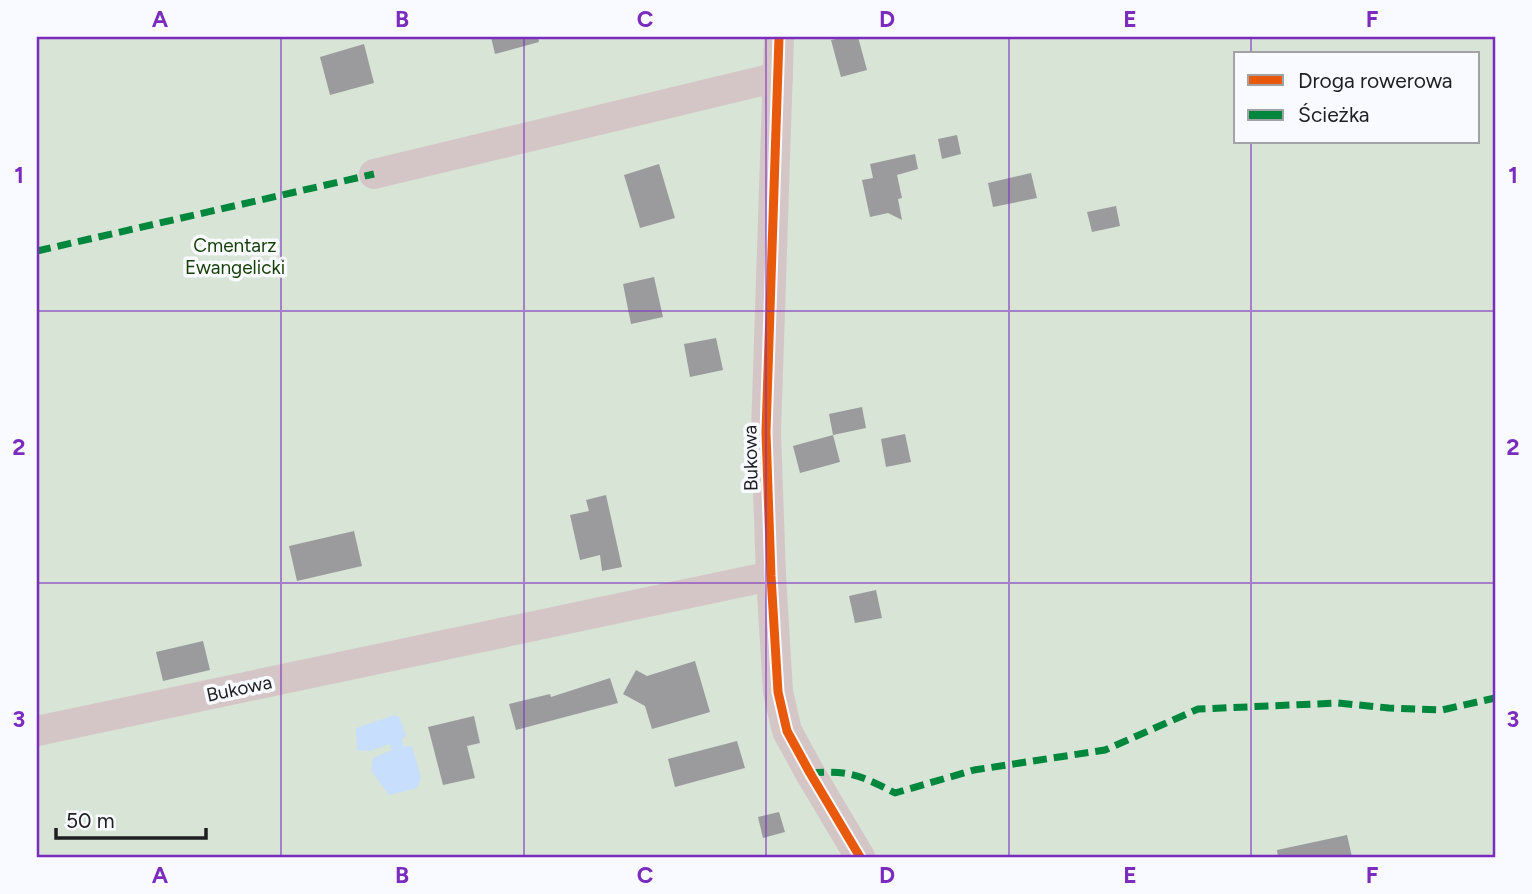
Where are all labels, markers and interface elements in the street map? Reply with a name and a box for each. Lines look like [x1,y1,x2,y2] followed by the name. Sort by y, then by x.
[152,5,169,33] text: A
[395,5,409,33] text: B
[637,5,654,33] text: C
[879,5,895,33] text: D
[1123,5,1137,33] text: E
[1366,5,1379,33] text: F
[1234,52,1480,144] legend
[1298,68,1453,93] text: Droga rowerowa
[1298,102,1370,127] text: Ścieżka
[14,161,24,189] text: 1
[1508,161,1518,189] text: 1
[185,234,285,279] park label: Cmentarz Ewangelicki
[738,425,763,491] street label: Bukowa
[12,433,26,461] text: 2
[1506,433,1520,461] text: 2
[204,670,274,707] street label: Bukowa
[13,705,25,733] text: 3
[1507,705,1519,733] text: 3
[56,796,206,840] scale bar
[66,808,115,833] text: 50 m
[152,861,169,889] text: A
[395,861,409,889] text: B
[637,861,654,889] text: C
[879,861,895,889] text: D
[1123,861,1137,889] text: E
[1366,861,1379,889] text: F

